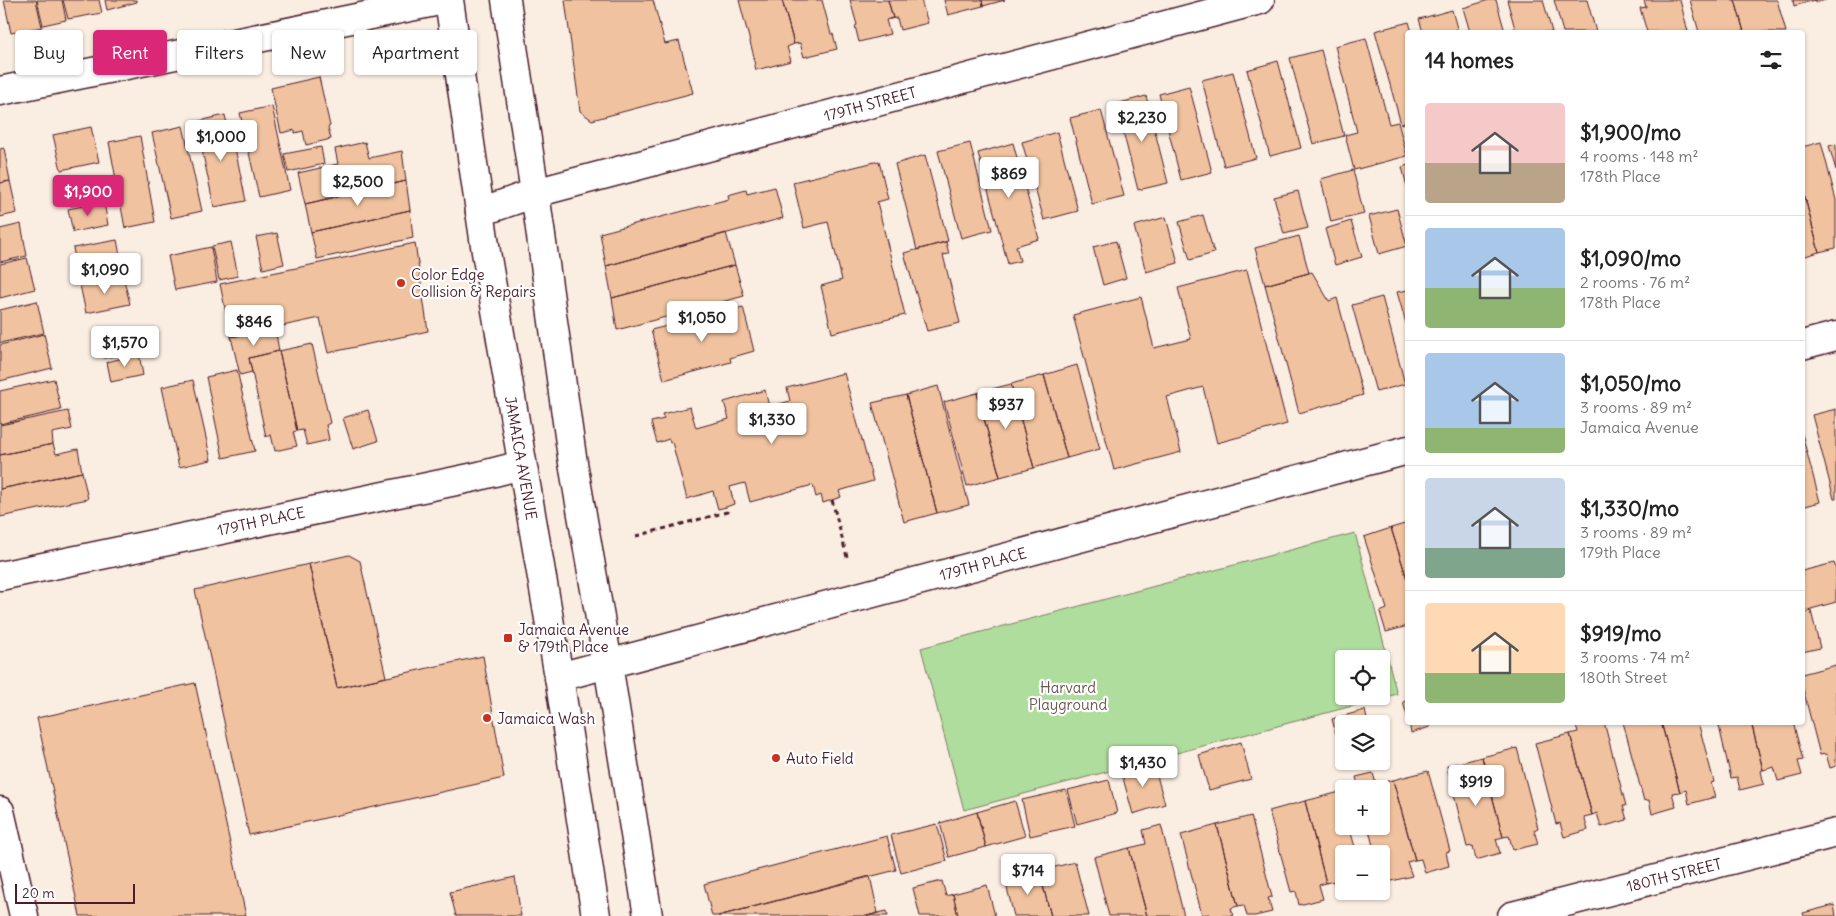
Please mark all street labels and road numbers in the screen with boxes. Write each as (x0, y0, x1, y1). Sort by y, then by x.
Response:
street label: 179TH STREET (822, 82, 918, 125)
street label: JAMAICA AVENUE (501, 395, 541, 522)
street label: 179TH PLACE (215, 502, 307, 540)
street label: 179TH PLACE (937, 543, 1029, 585)
street label: 180TH STREET (1624, 854, 1724, 896)

